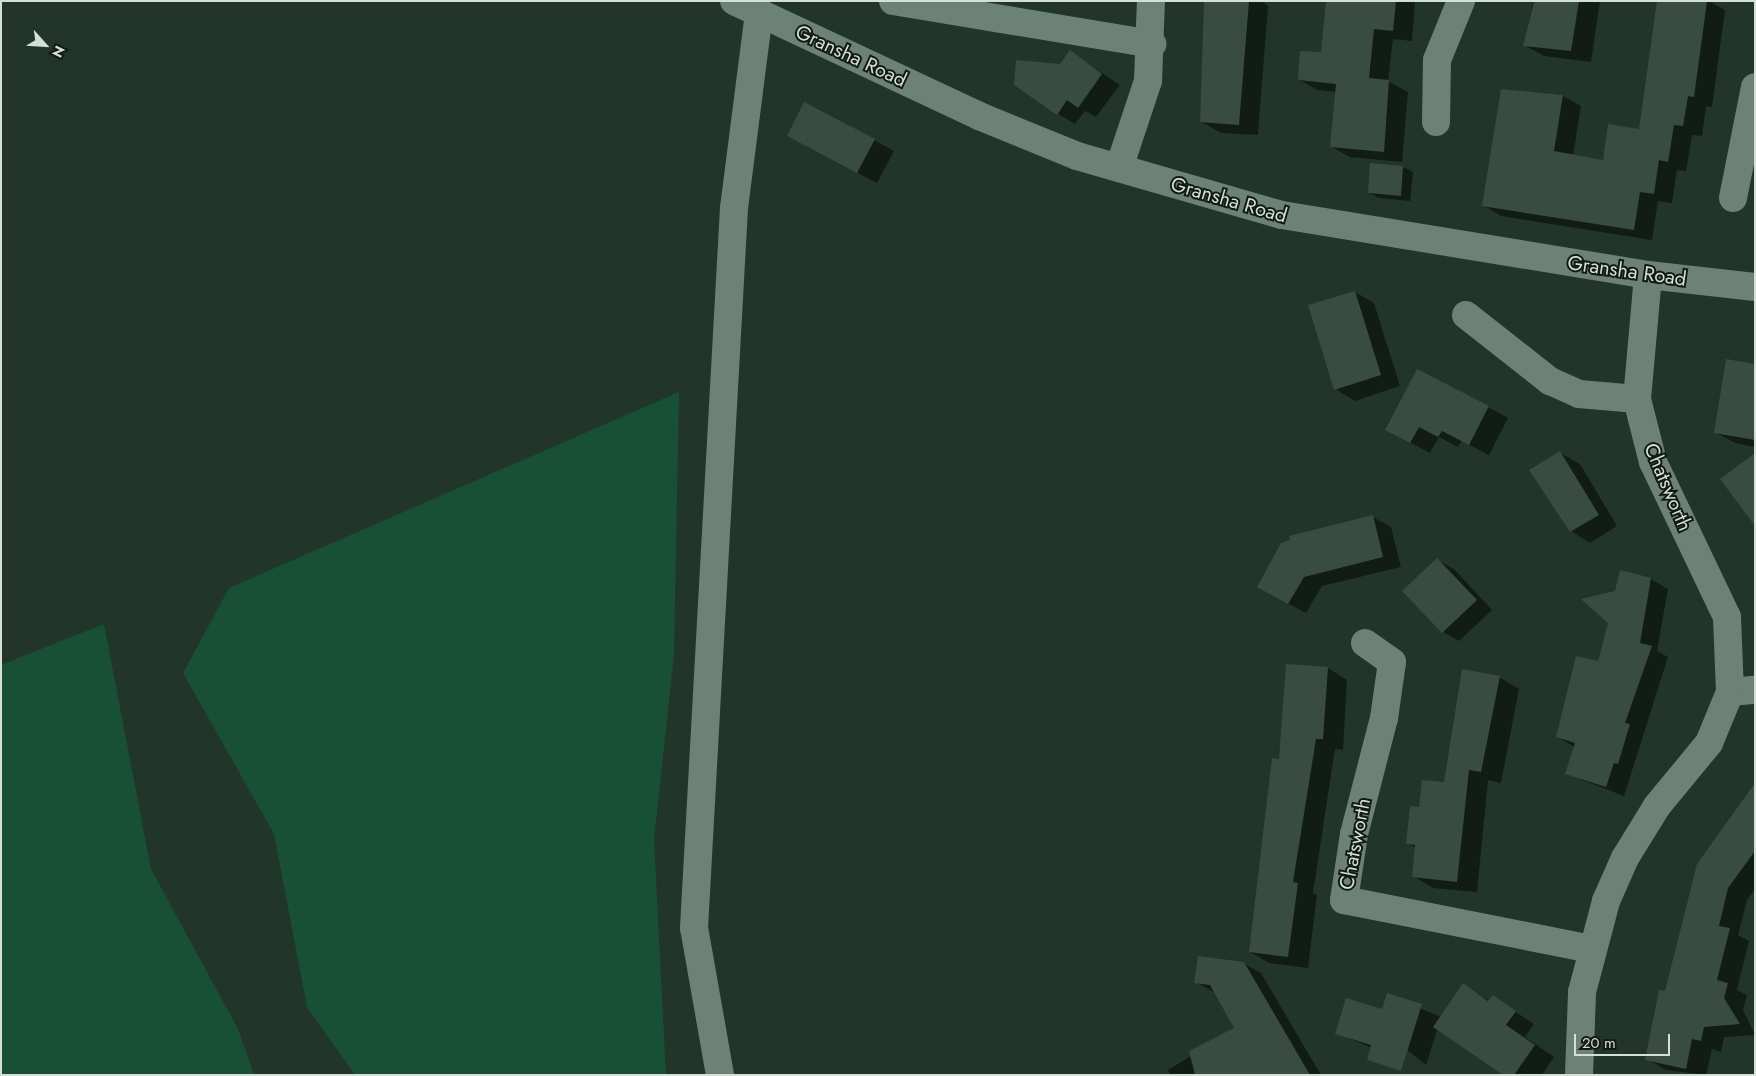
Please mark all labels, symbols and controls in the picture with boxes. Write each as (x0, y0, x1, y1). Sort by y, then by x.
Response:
north arrow (20, 20, 70, 70)
street label: Gransha Road (792, 20, 910, 92)
text: N (47, 42, 70, 61)
street label: Gransha Road (1168, 172, 1290, 228)
street label: Gransha Road (1566, 251, 1688, 291)
street label: Chatsworth (1639, 440, 1697, 534)
street label: Chatsworth (1334, 796, 1376, 892)
scale bar (1576, 1024, 1672, 1056)
text: 20 m (1582, 1032, 1616, 1054)

